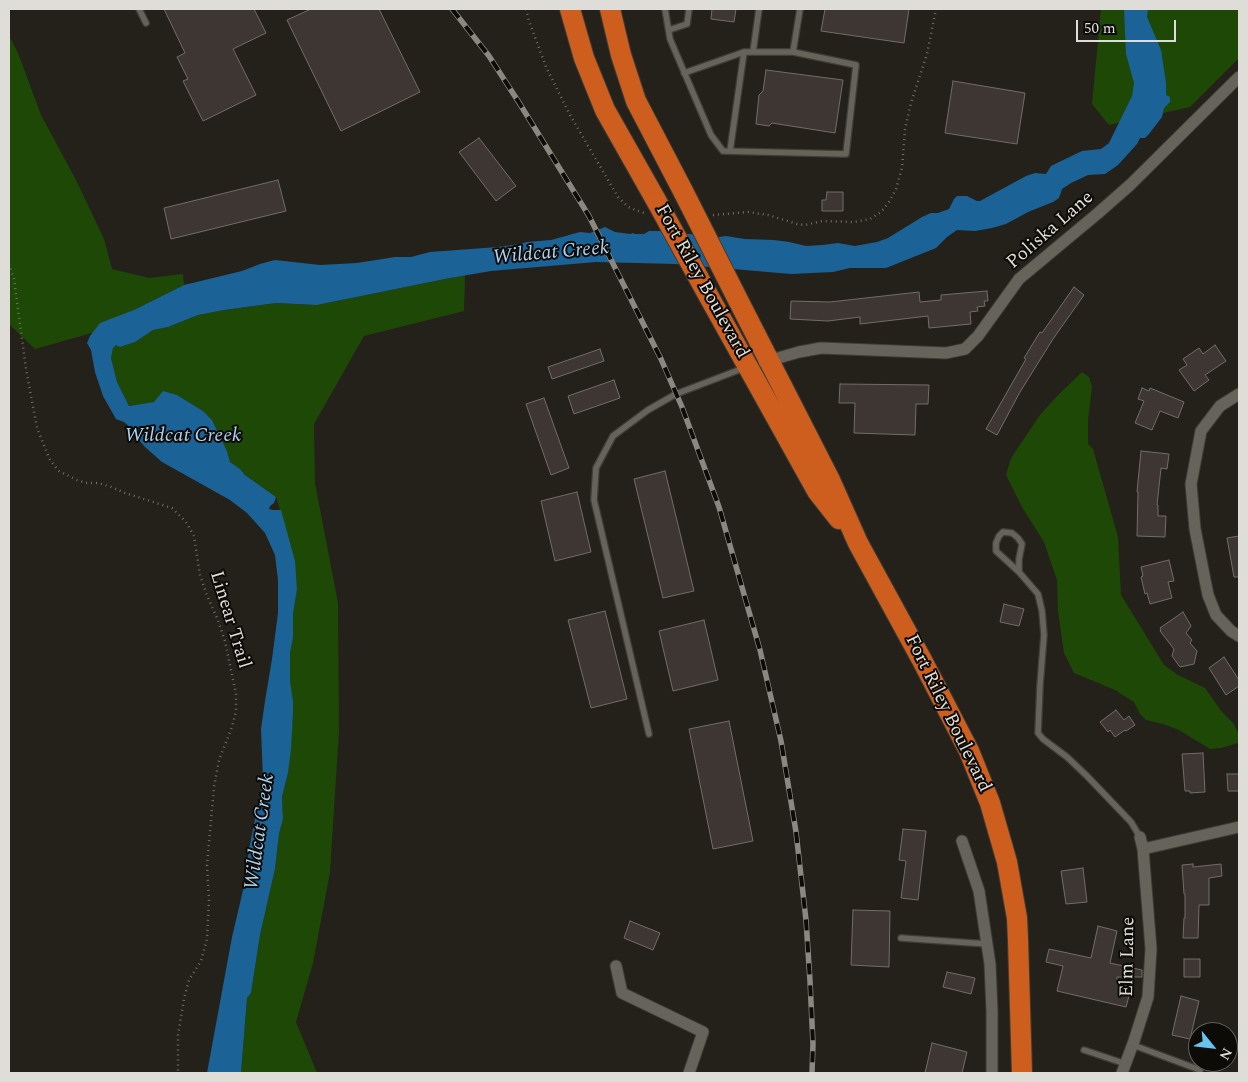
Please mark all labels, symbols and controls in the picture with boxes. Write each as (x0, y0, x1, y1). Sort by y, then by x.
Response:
scale bar (1078, 10, 1178, 42)
text: 50 m (1084, 17, 1116, 40)
street label: Poliska Lane (1003, 187, 1099, 275)
street label: Fort Riley Boulevard (649, 201, 753, 363)
water label: Wildcat Creek (492, 237, 610, 271)
water label: Wildcat Creek (125, 425, 241, 449)
street label: Linear Trail (203, 569, 255, 671)
street label: Fort Riley Boulevard (899, 631, 995, 797)
water label: Wildcat Creek (241, 772, 281, 892)
street label: Elm Lane (1117, 916, 1141, 998)
north arrow (1188, 1022, 1238, 1072)
text: N (1214, 1044, 1238, 1064)

